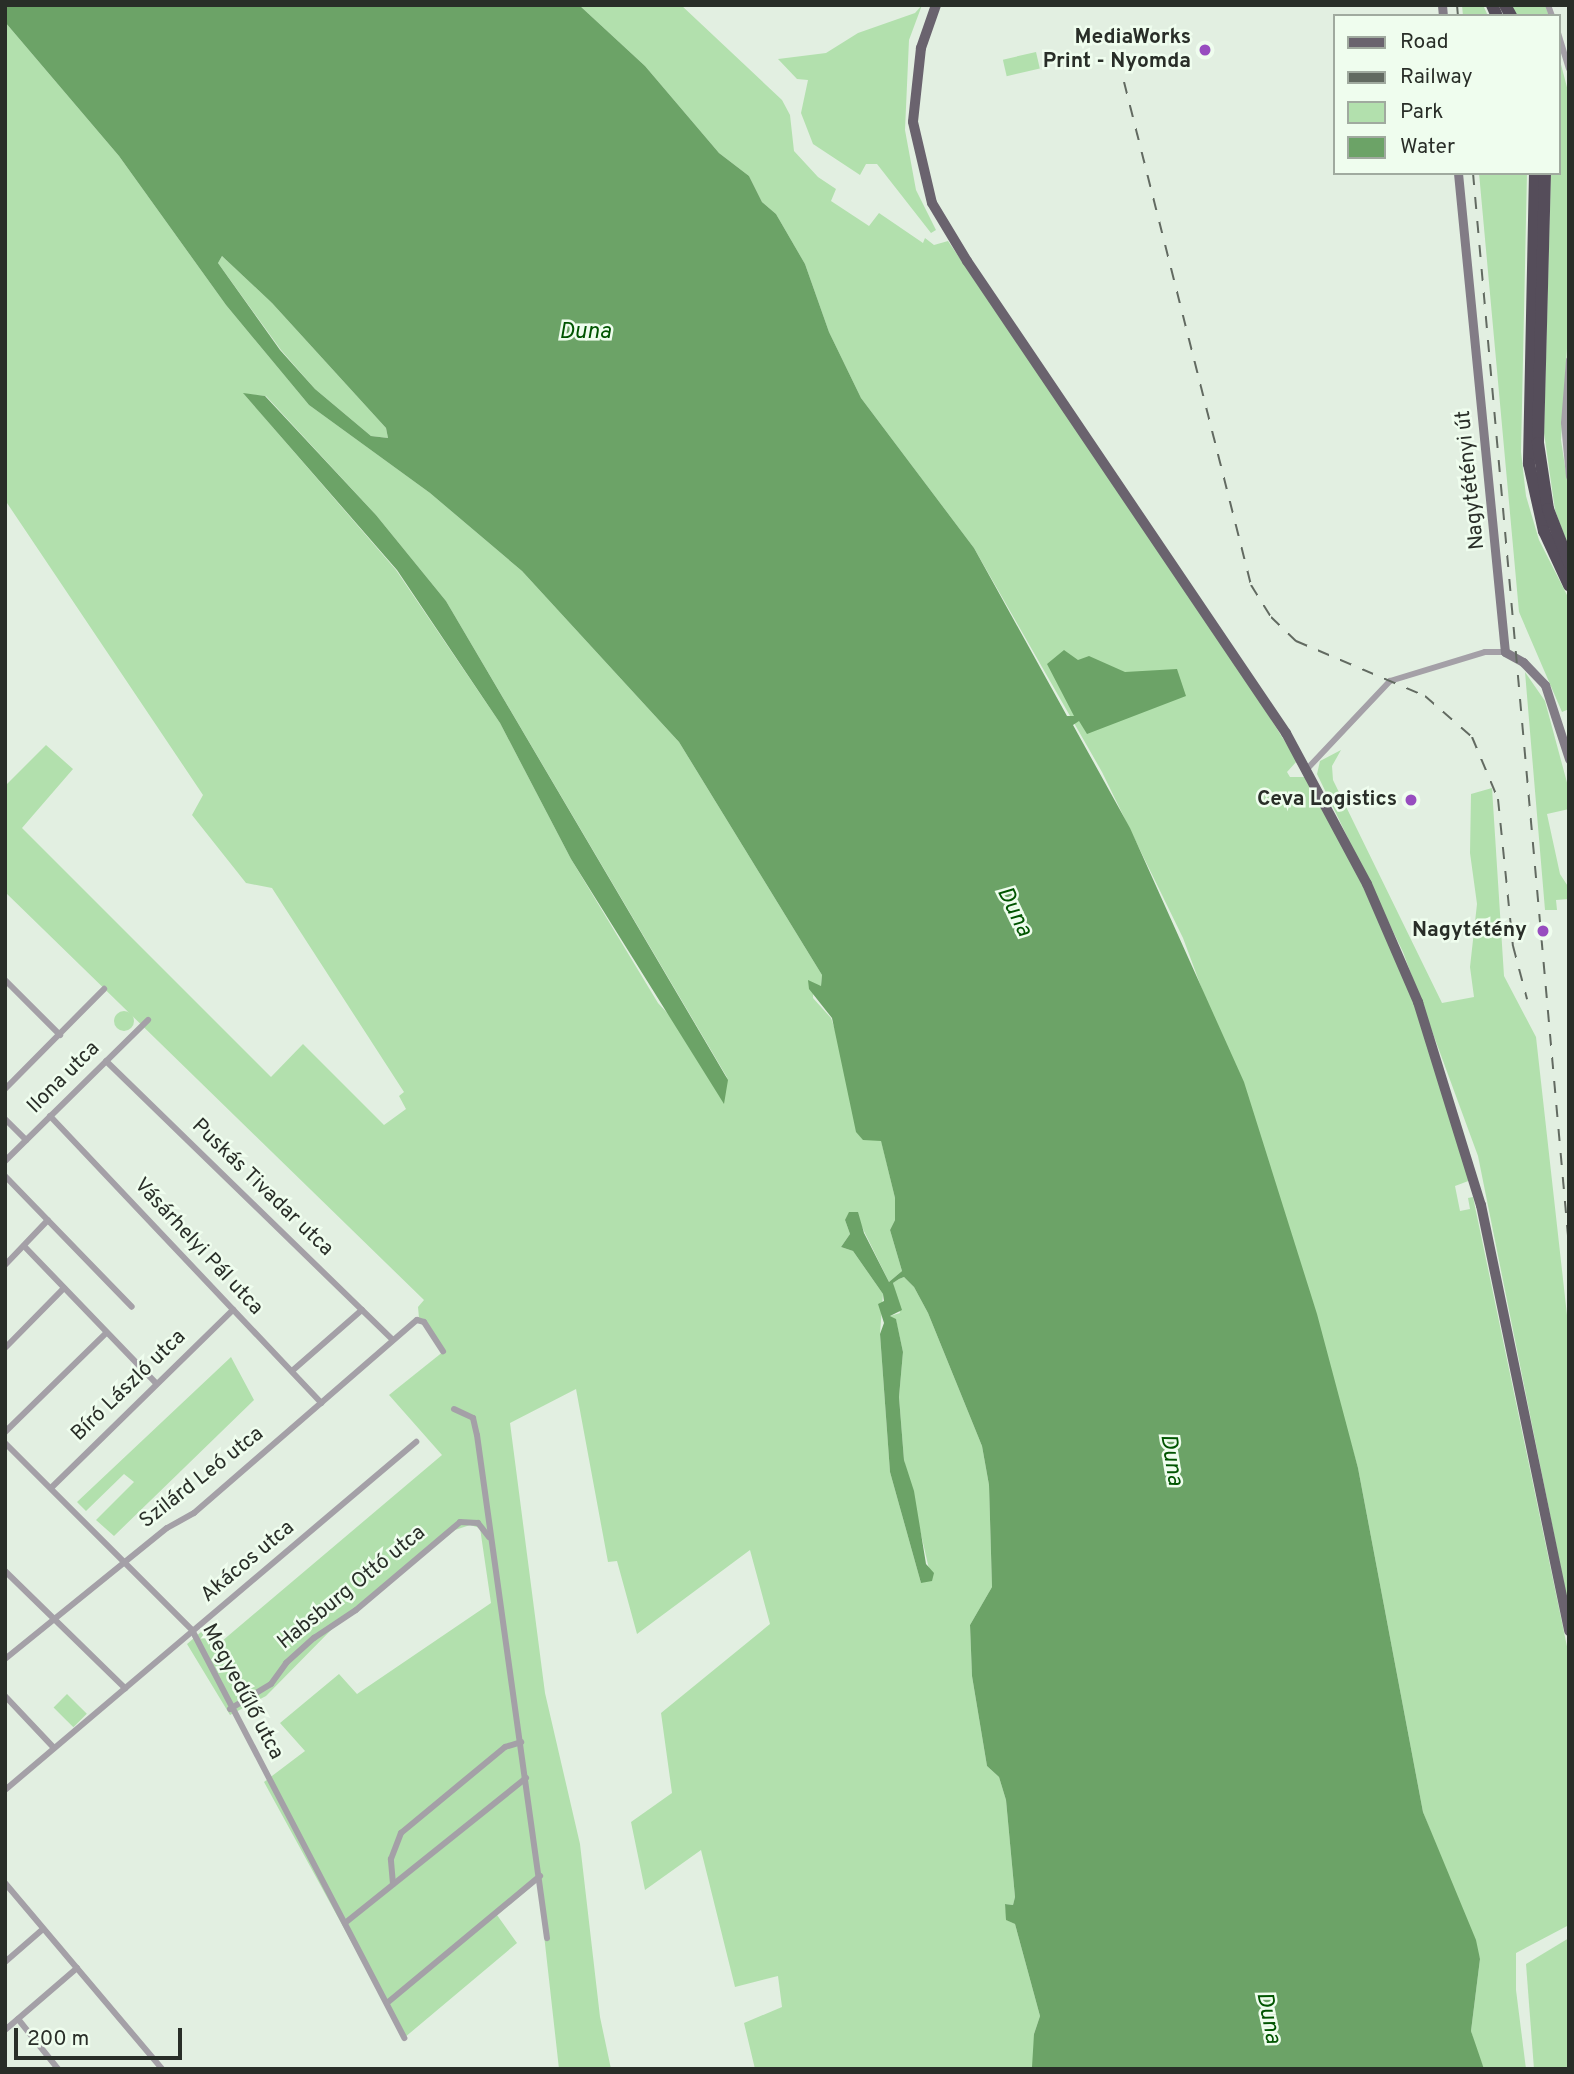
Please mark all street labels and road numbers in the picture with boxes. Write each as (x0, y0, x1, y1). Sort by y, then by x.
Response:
street label: Nagytétényi út (1451, 409, 1491, 551)
street label: Ilona utca (23, 1037, 105, 1119)
street label: Puskás Tivadar utca (186, 1114, 338, 1262)
street label: Vásárhelyi Pál utca (128, 1173, 268, 1321)
street label: Bíró László utca (66, 1325, 192, 1447)
street label: Szilárd Leó utca (135, 1422, 269, 1534)
street label: Akácos utca (196, 1516, 300, 1608)
street label: Habsburg Ottó utca (273, 1521, 431, 1655)
street label: Megyedűlő utca (196, 1620, 288, 1764)

